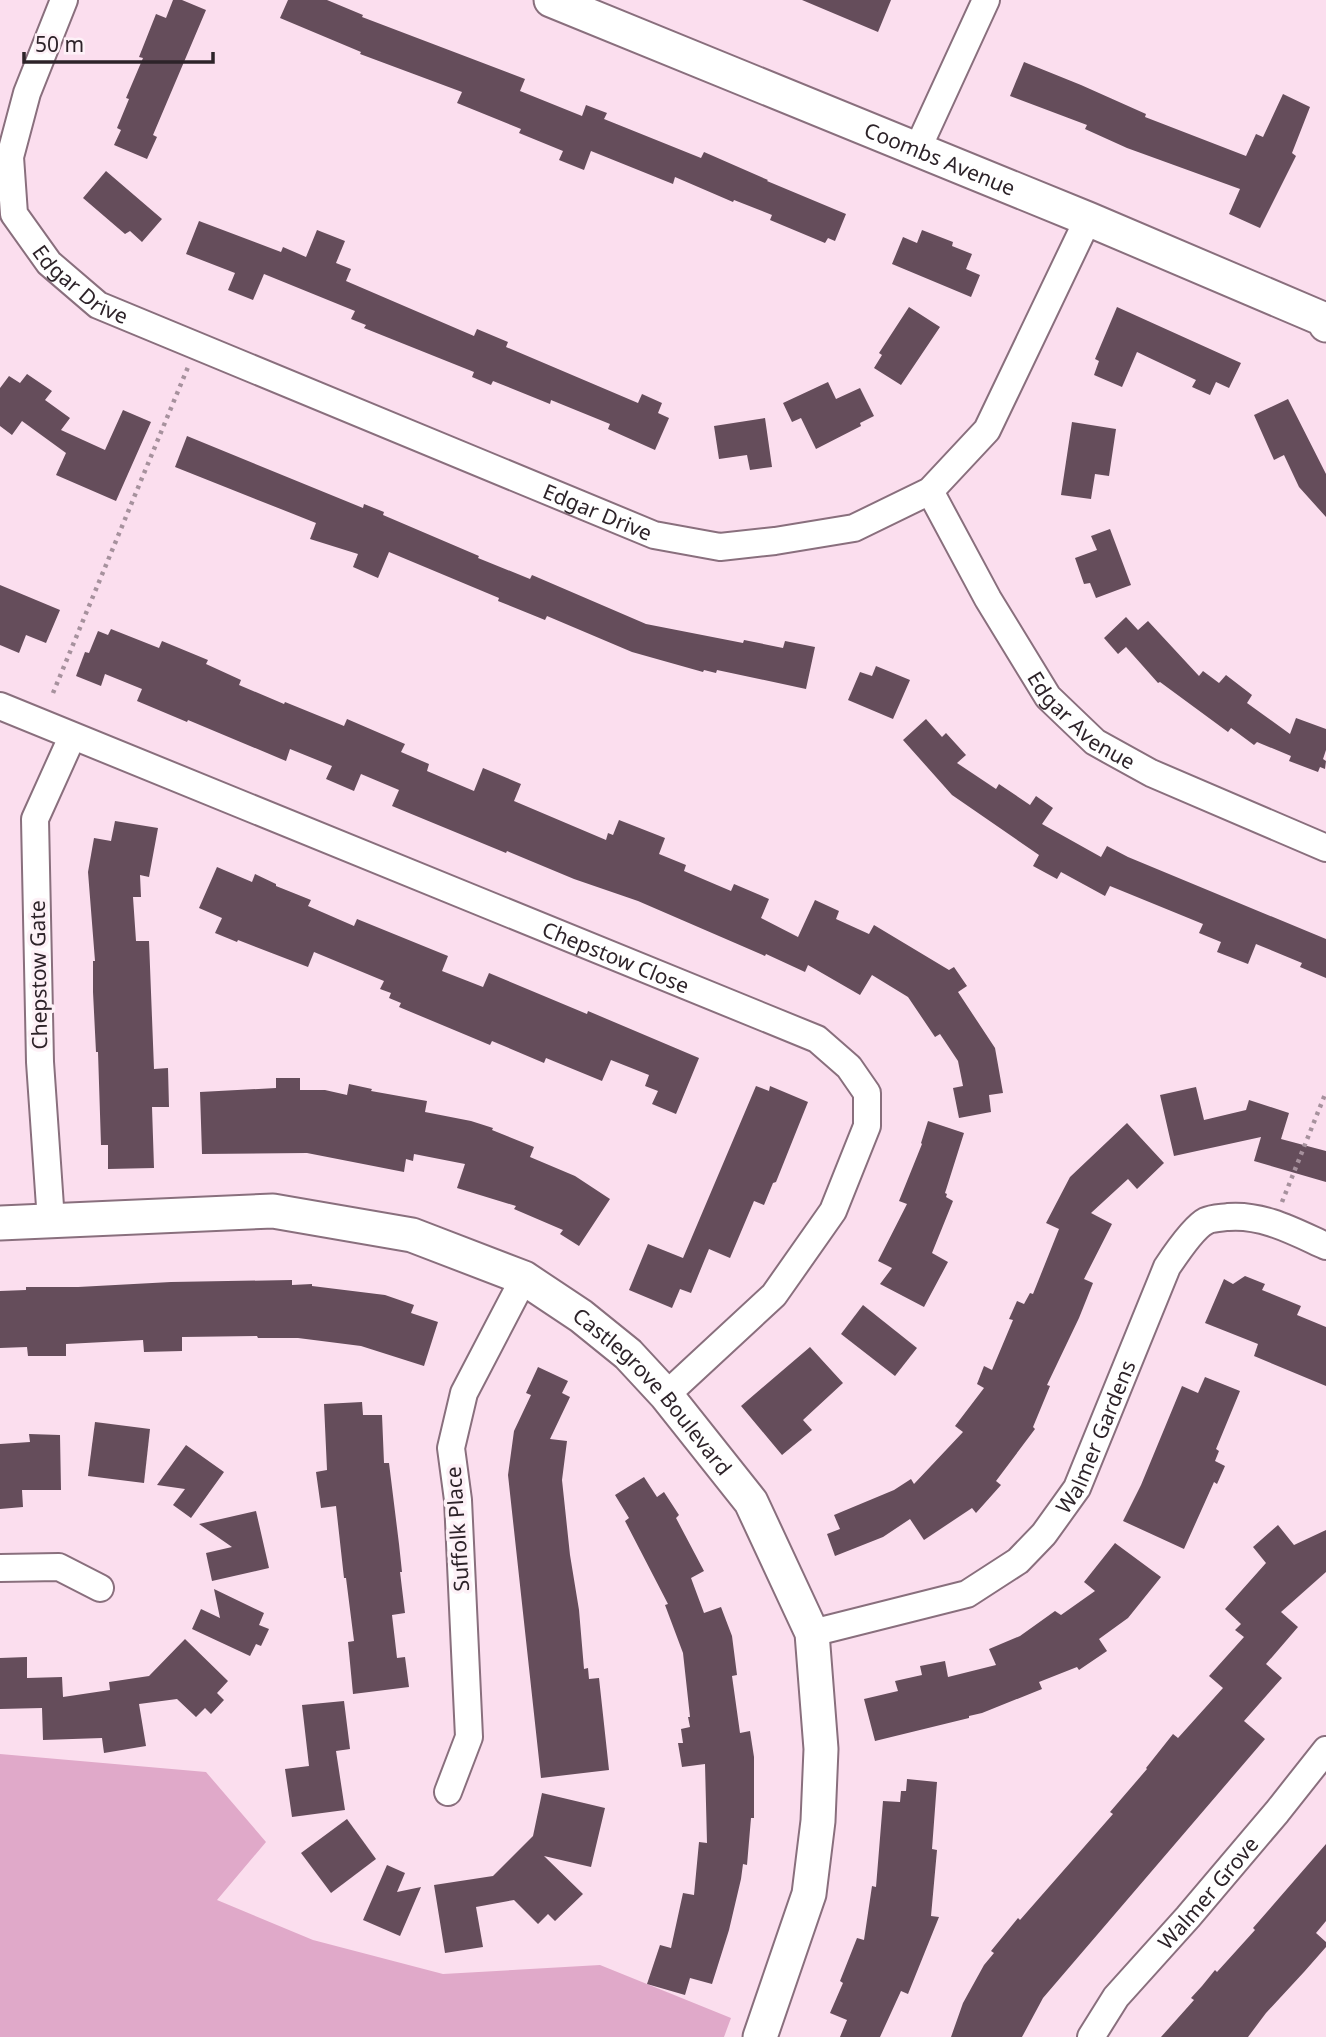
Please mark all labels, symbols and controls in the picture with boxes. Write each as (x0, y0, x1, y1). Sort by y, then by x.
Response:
scale bar (24, 21, 214, 65)
text: 50 m (35, 30, 84, 58)
street label: Coombs Avenue (860, 115, 1020, 202)
street label: Edgar Drive (26, 239, 132, 330)
street label: Edgar Drive (539, 477, 656, 547)
street label: Edgar Avenue (1021, 666, 1140, 776)
street label: Chepstow Gate (23, 900, 53, 1050)
street label: Chepstow Close (538, 915, 693, 999)
street label: Castlegrove Boulevard (567, 1301, 738, 1481)
street label: Walmer Gardens (1049, 1356, 1142, 1519)
street label: Suffolk Place (439, 1465, 475, 1593)
street label: Walmer Grove (1152, 1831, 1264, 1955)

